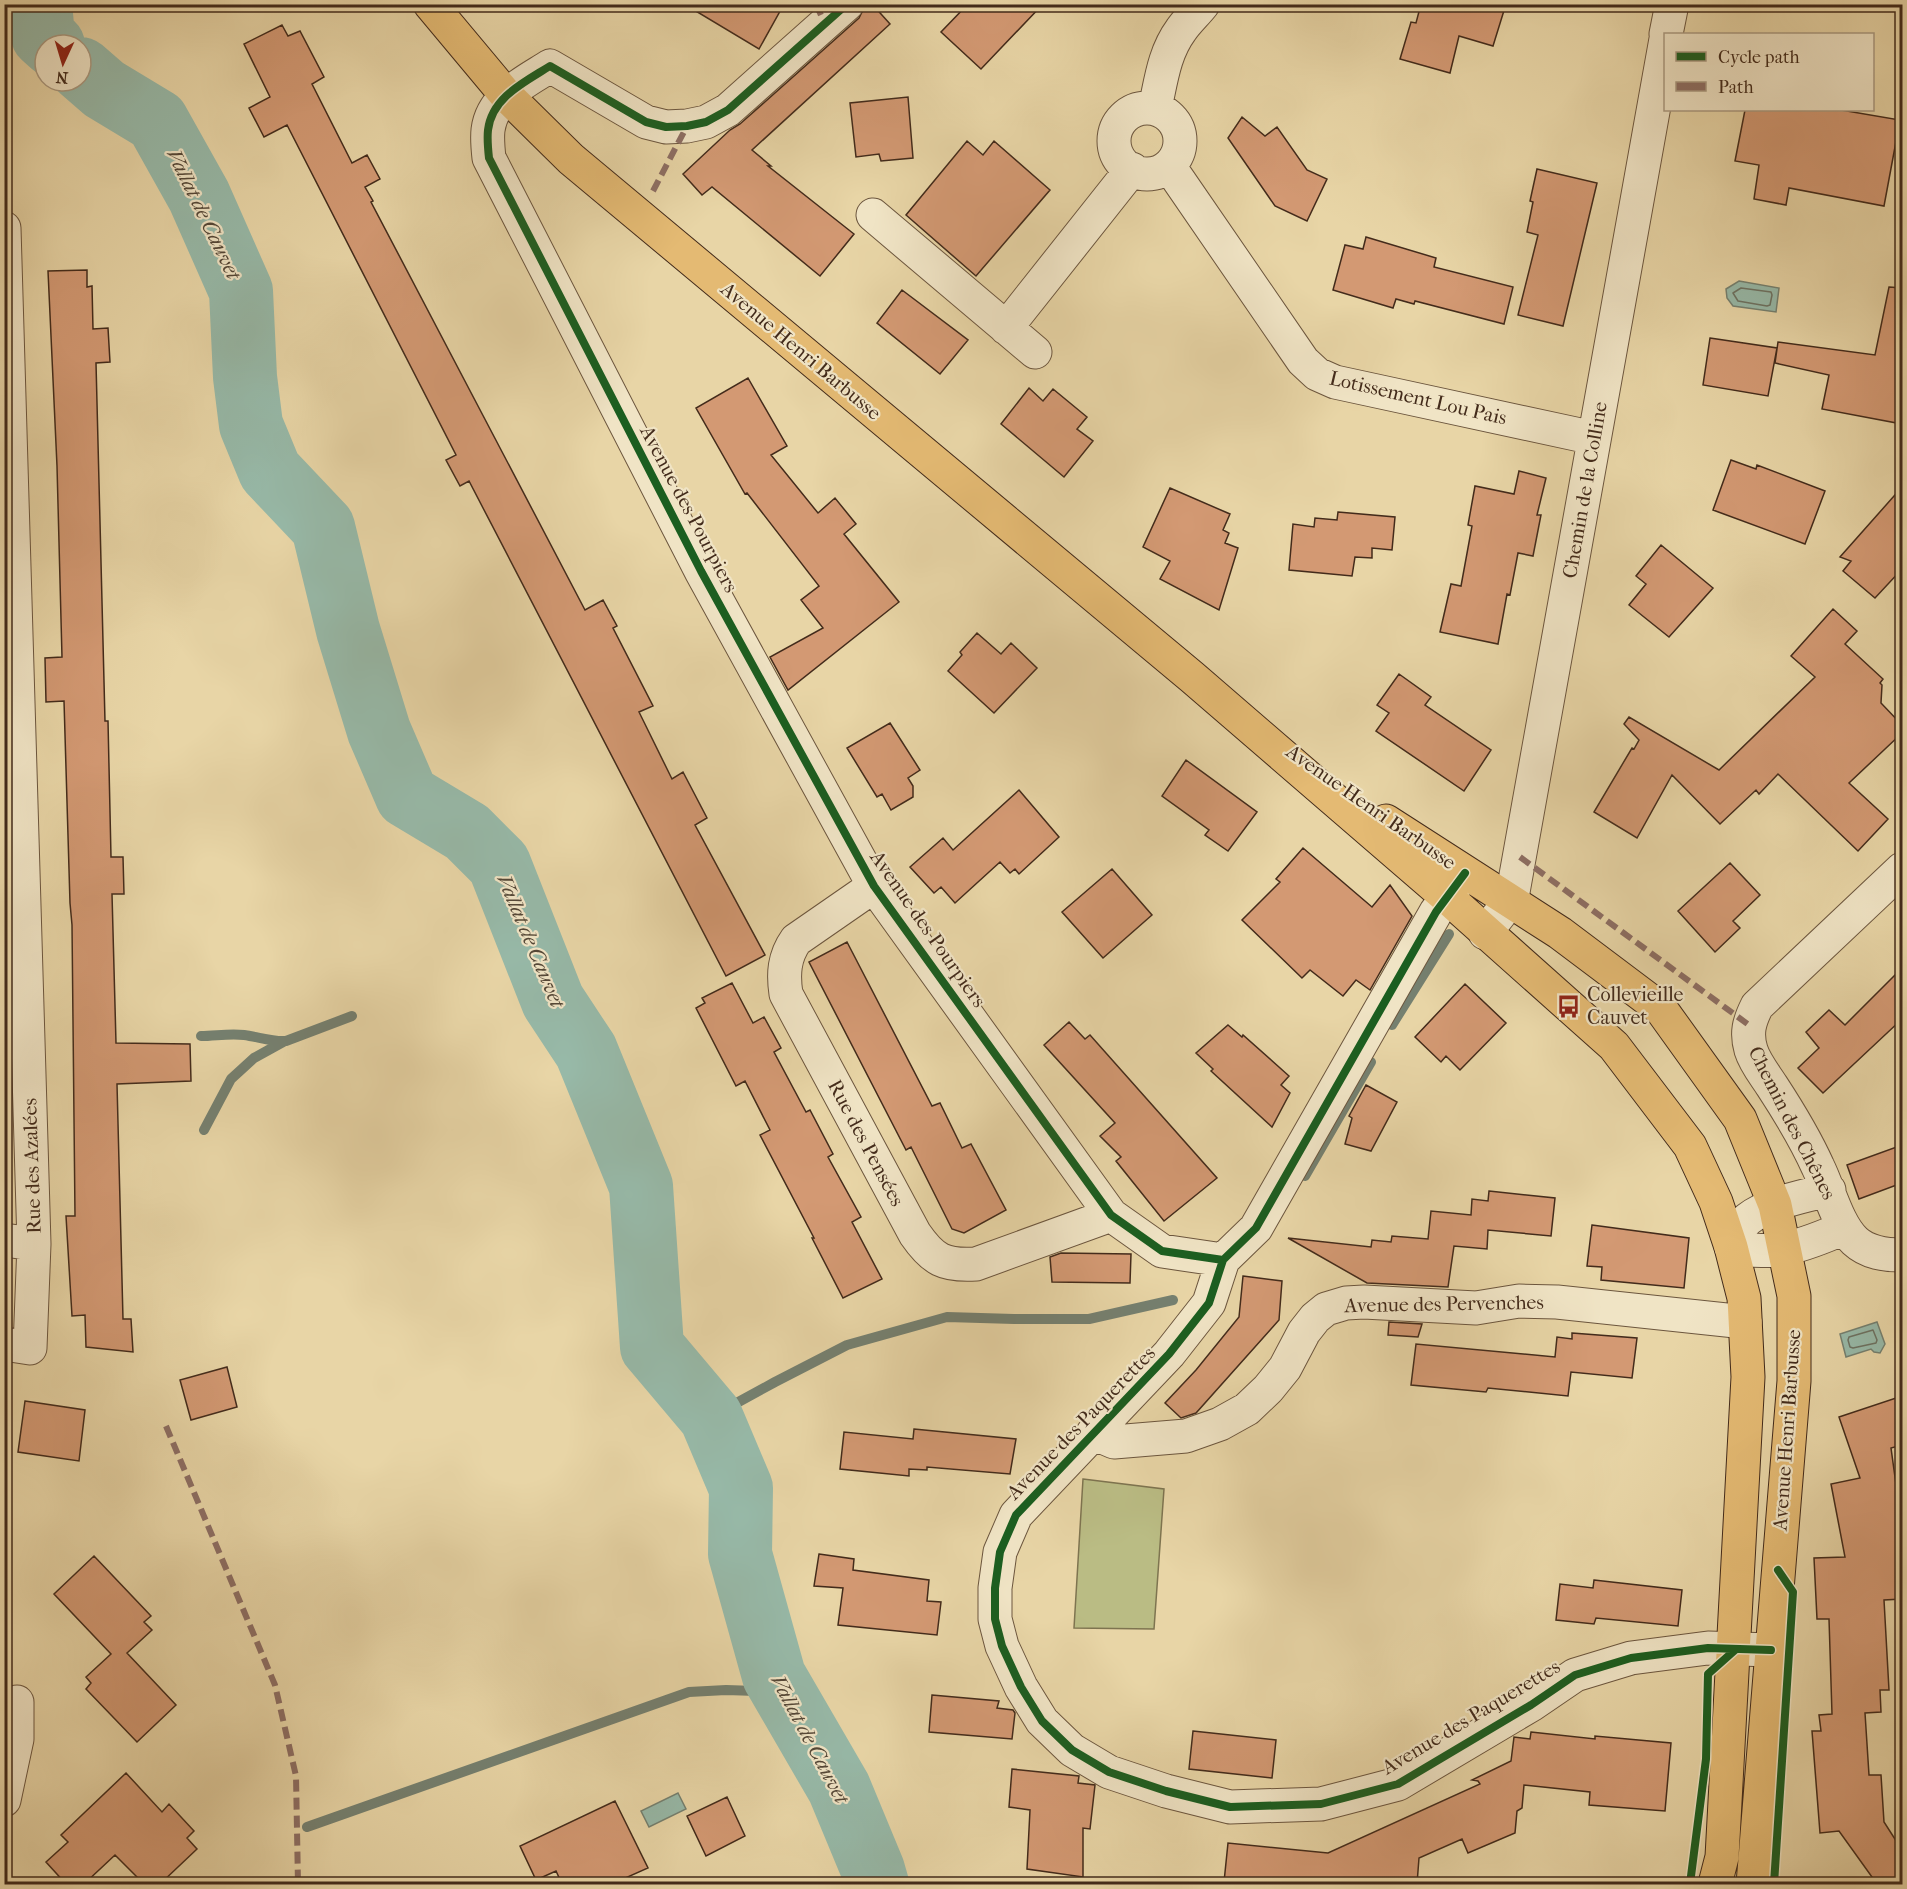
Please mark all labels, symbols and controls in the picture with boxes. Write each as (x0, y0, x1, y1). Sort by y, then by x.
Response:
north arrow (33, 33, 93, 93)
legend (1664, 33, 1874, 111)
text: Cycle path (1718, 47, 1799, 68)
text: N (54, 68, 69, 87)
text: Path (1718, 77, 1754, 98)
water label: Vallat de Cauvet (162, 145, 247, 285)
street label: Avenue Henri Barbusse (716, 277, 886, 425)
street label: Lotissement Lou Pais (1327, 366, 1509, 430)
street label: Chemin de la Colline (1558, 400, 1612, 580)
street label: Avenue des Pourpiers (635, 421, 743, 596)
street label: Avenue Henri Barbusse (1281, 739, 1460, 874)
street label: Avenue des Pourpiers (865, 846, 991, 1012)
water label: Vallat de Cauvet (492, 871, 570, 1013)
place label: Collevieille Cauvet (1587, 983, 1684, 1029)
bus stop icon: Collevieille Cauvet (1556, 993, 1582, 1019)
street label: Chemin des Chênes (1743, 1043, 1841, 1203)
street label: Rue des Pensées (823, 1076, 909, 1210)
street label: Rue des Azalées (18, 1098, 46, 1234)
street label: Avenue des Pervenches (1343, 1291, 1544, 1317)
street label: Avenue Henri Barbusse (1768, 1328, 1806, 1532)
street label: Avenue des Paquerettes (1001, 1342, 1160, 1505)
street label: Avenue des Paquerettes (1377, 1655, 1564, 1780)
water label: Vallat de Cauvet (766, 1671, 855, 1809)

